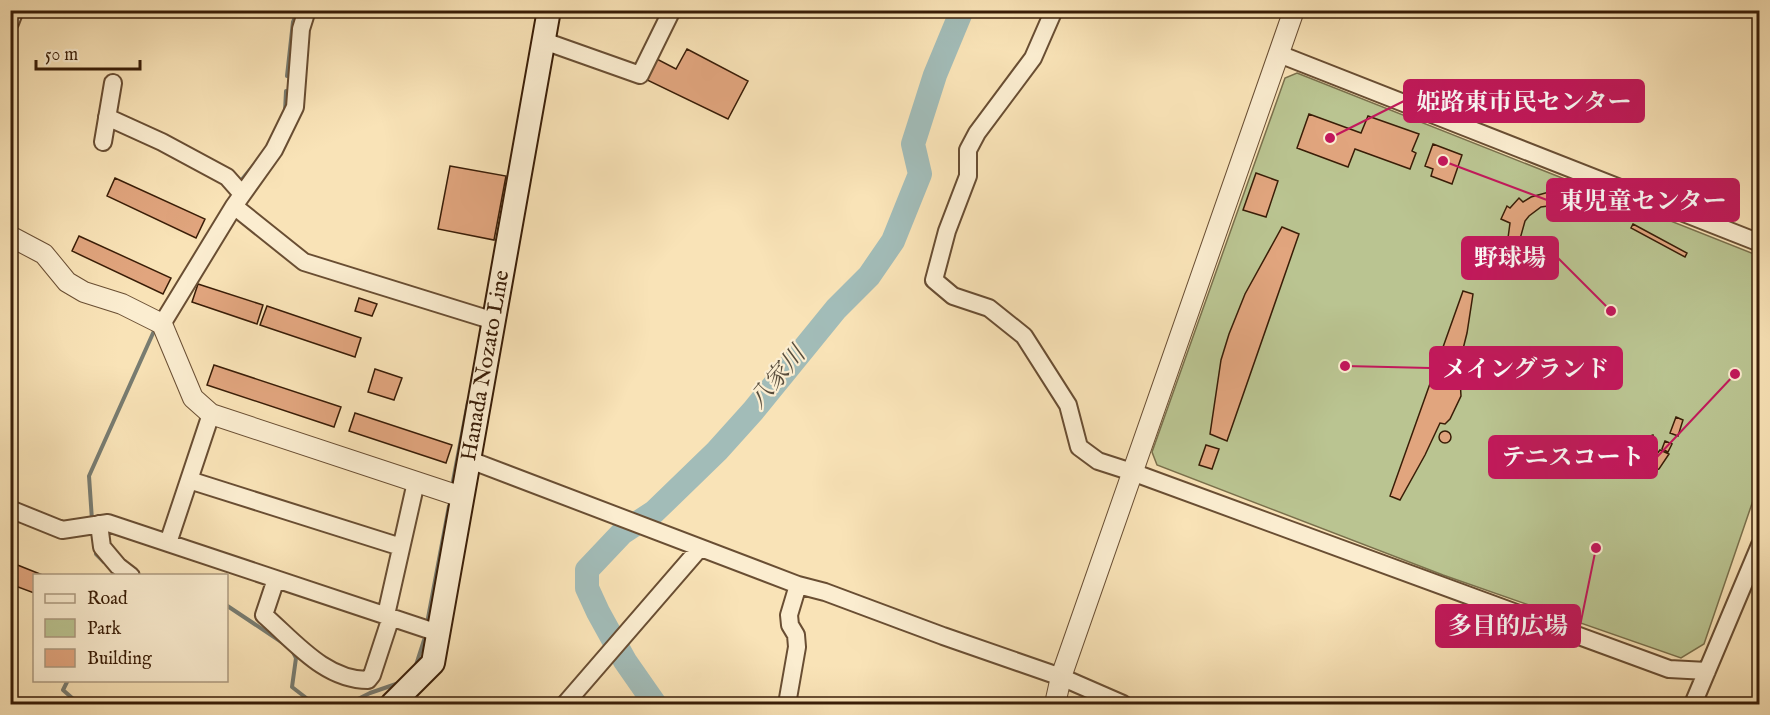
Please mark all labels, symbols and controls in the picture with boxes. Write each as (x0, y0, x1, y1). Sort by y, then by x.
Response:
scale bar (36, 33, 140, 71)
text: 50 m (45, 44, 78, 67)
callout: 姫路東市民センター (1404, 80, 1644, 122)
text: 姫路東市民センター (1416, 88, 1632, 119)
callout: 東児童センター (1547, 179, 1739, 221)
text: 東児童センター (1559, 187, 1727, 218)
callout: 野球場 (1462, 237, 1558, 279)
text: 野球場 (1474, 244, 1546, 275)
street label: Hanada Nozato Line (455, 268, 517, 463)
water label: 八家川 (743, 338, 815, 416)
callout: メイングランド (1430, 347, 1622, 389)
text: メイングランド (1442, 355, 1610, 386)
callout: テニスコート (1489, 436, 1657, 478)
text: テニスコート (1501, 443, 1645, 474)
legend (33, 574, 228, 682)
text: Road (87, 588, 128, 611)
callout: 多目的広場 (1436, 605, 1580, 647)
text: 多目的広場 (1448, 612, 1568, 643)
text: Park (87, 618, 122, 641)
text: Building (87, 648, 152, 671)

